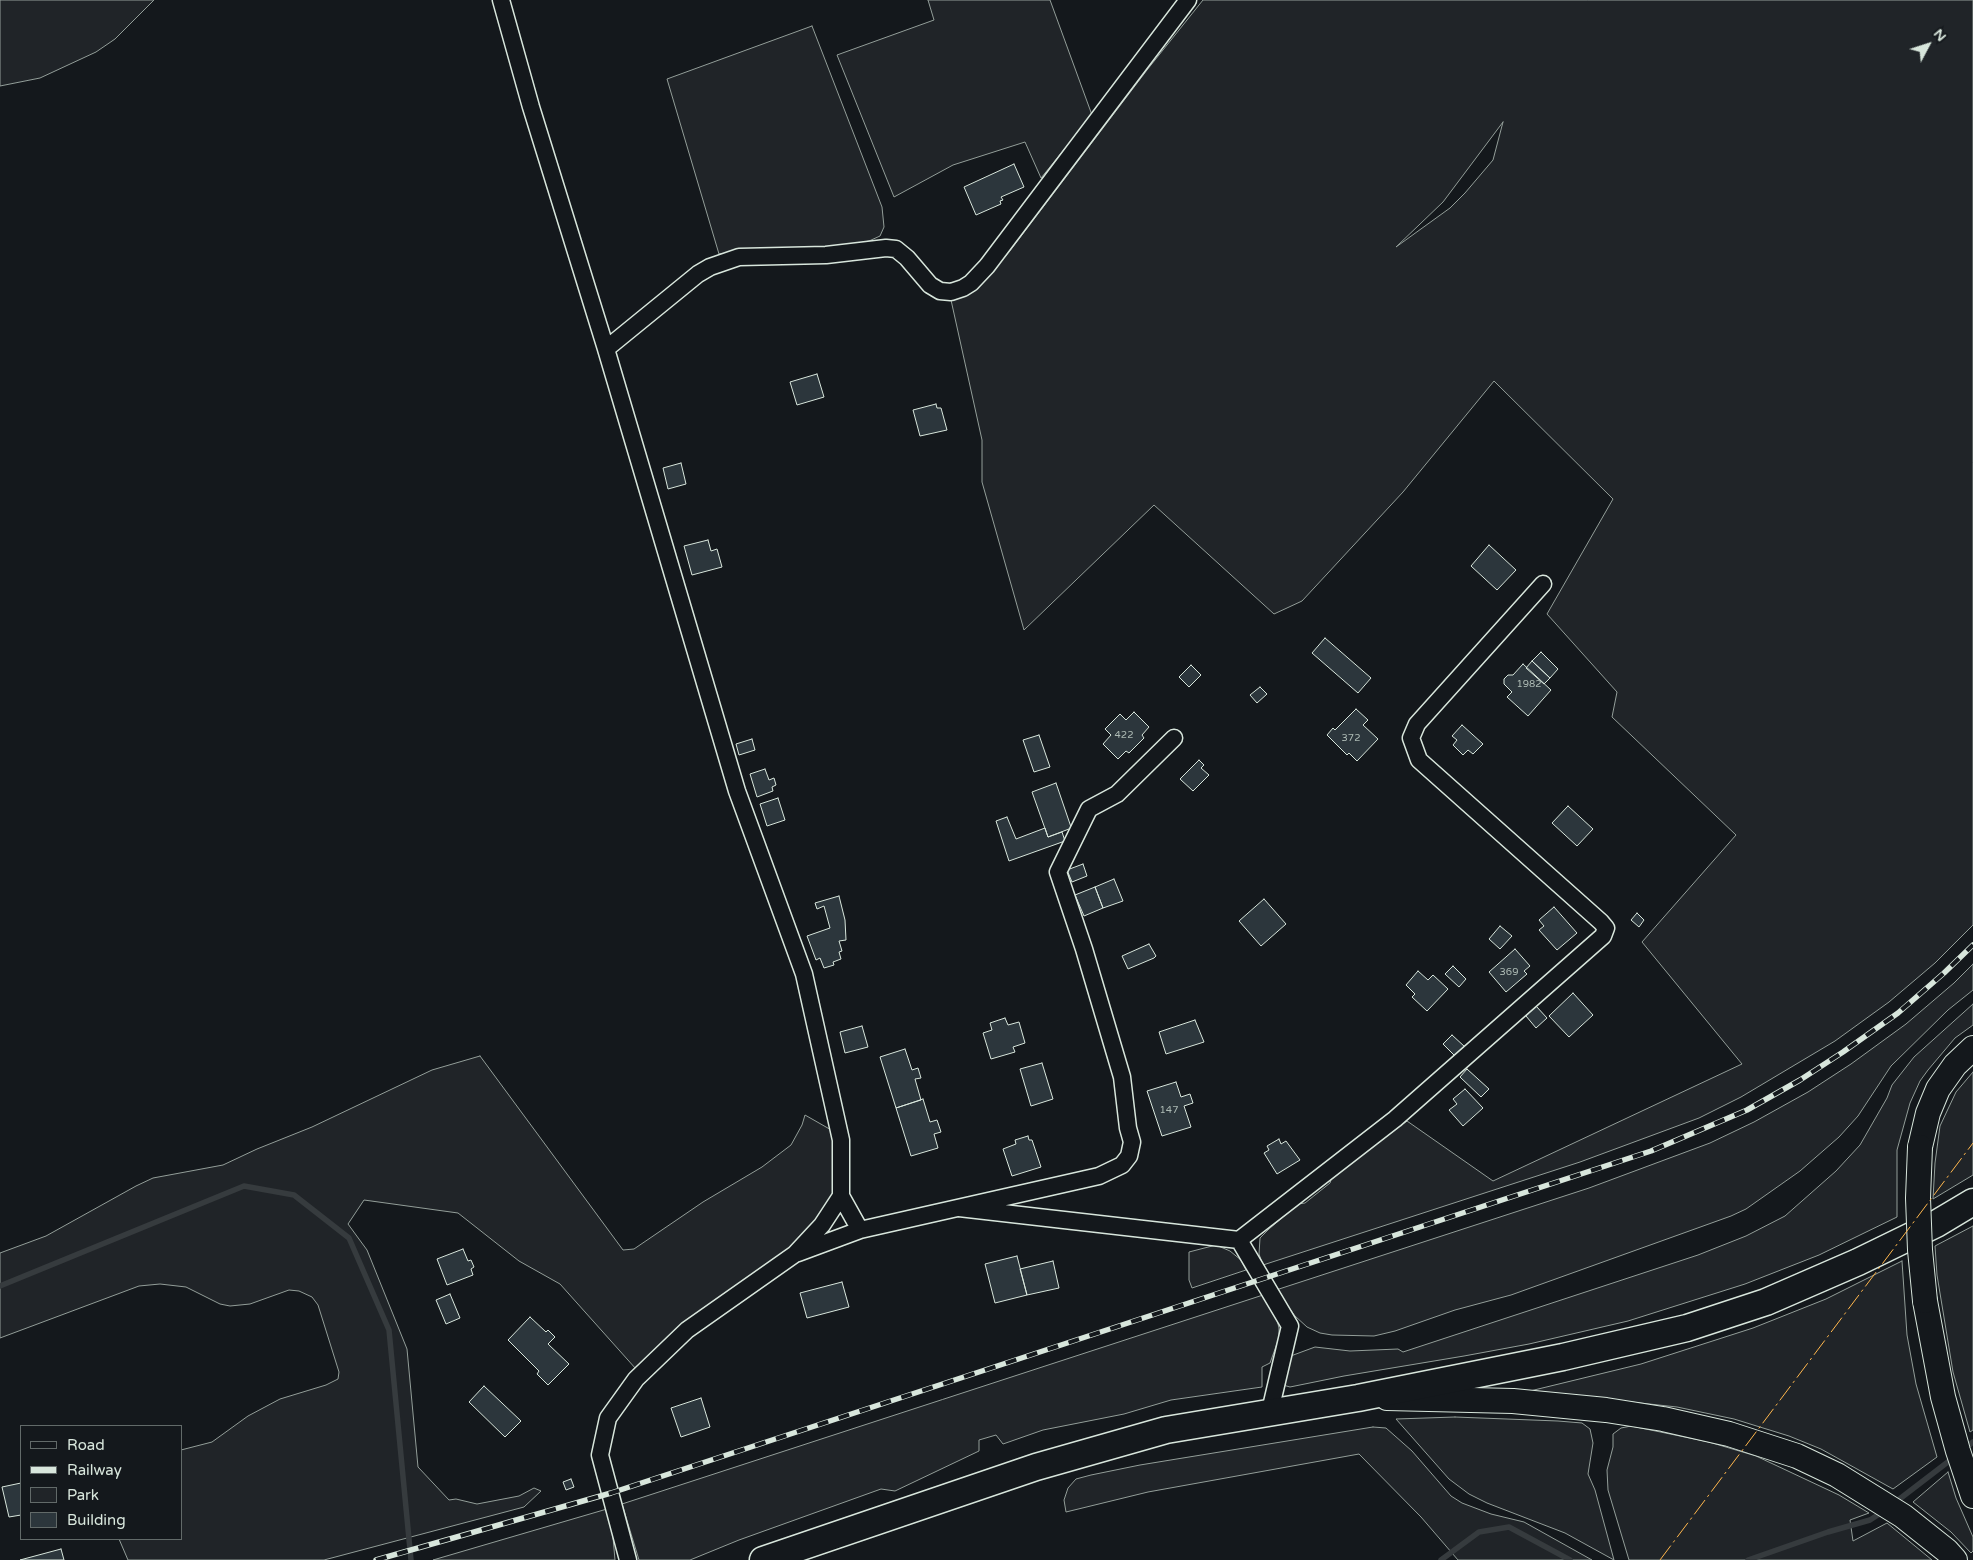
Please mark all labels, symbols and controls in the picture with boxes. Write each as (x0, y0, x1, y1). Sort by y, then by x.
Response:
north arrow (1903, 20, 1953, 70)
text: N (1930, 25, 1950, 45)
house number: 1982 (1516, 678, 1542, 690)
house number: 422 (1115, 729, 1133, 741)
house number: 372 (1342, 732, 1360, 744)
house number: 369 (1500, 966, 1518, 978)
house number: 147 (1160, 1104, 1178, 1116)
legend (20, 1425, 182, 1540)
text: Road (67, 1436, 105, 1454)
text: Railway (67, 1461, 122, 1479)
text: Park (67, 1486, 99, 1504)
text: Building (67, 1511, 126, 1529)

